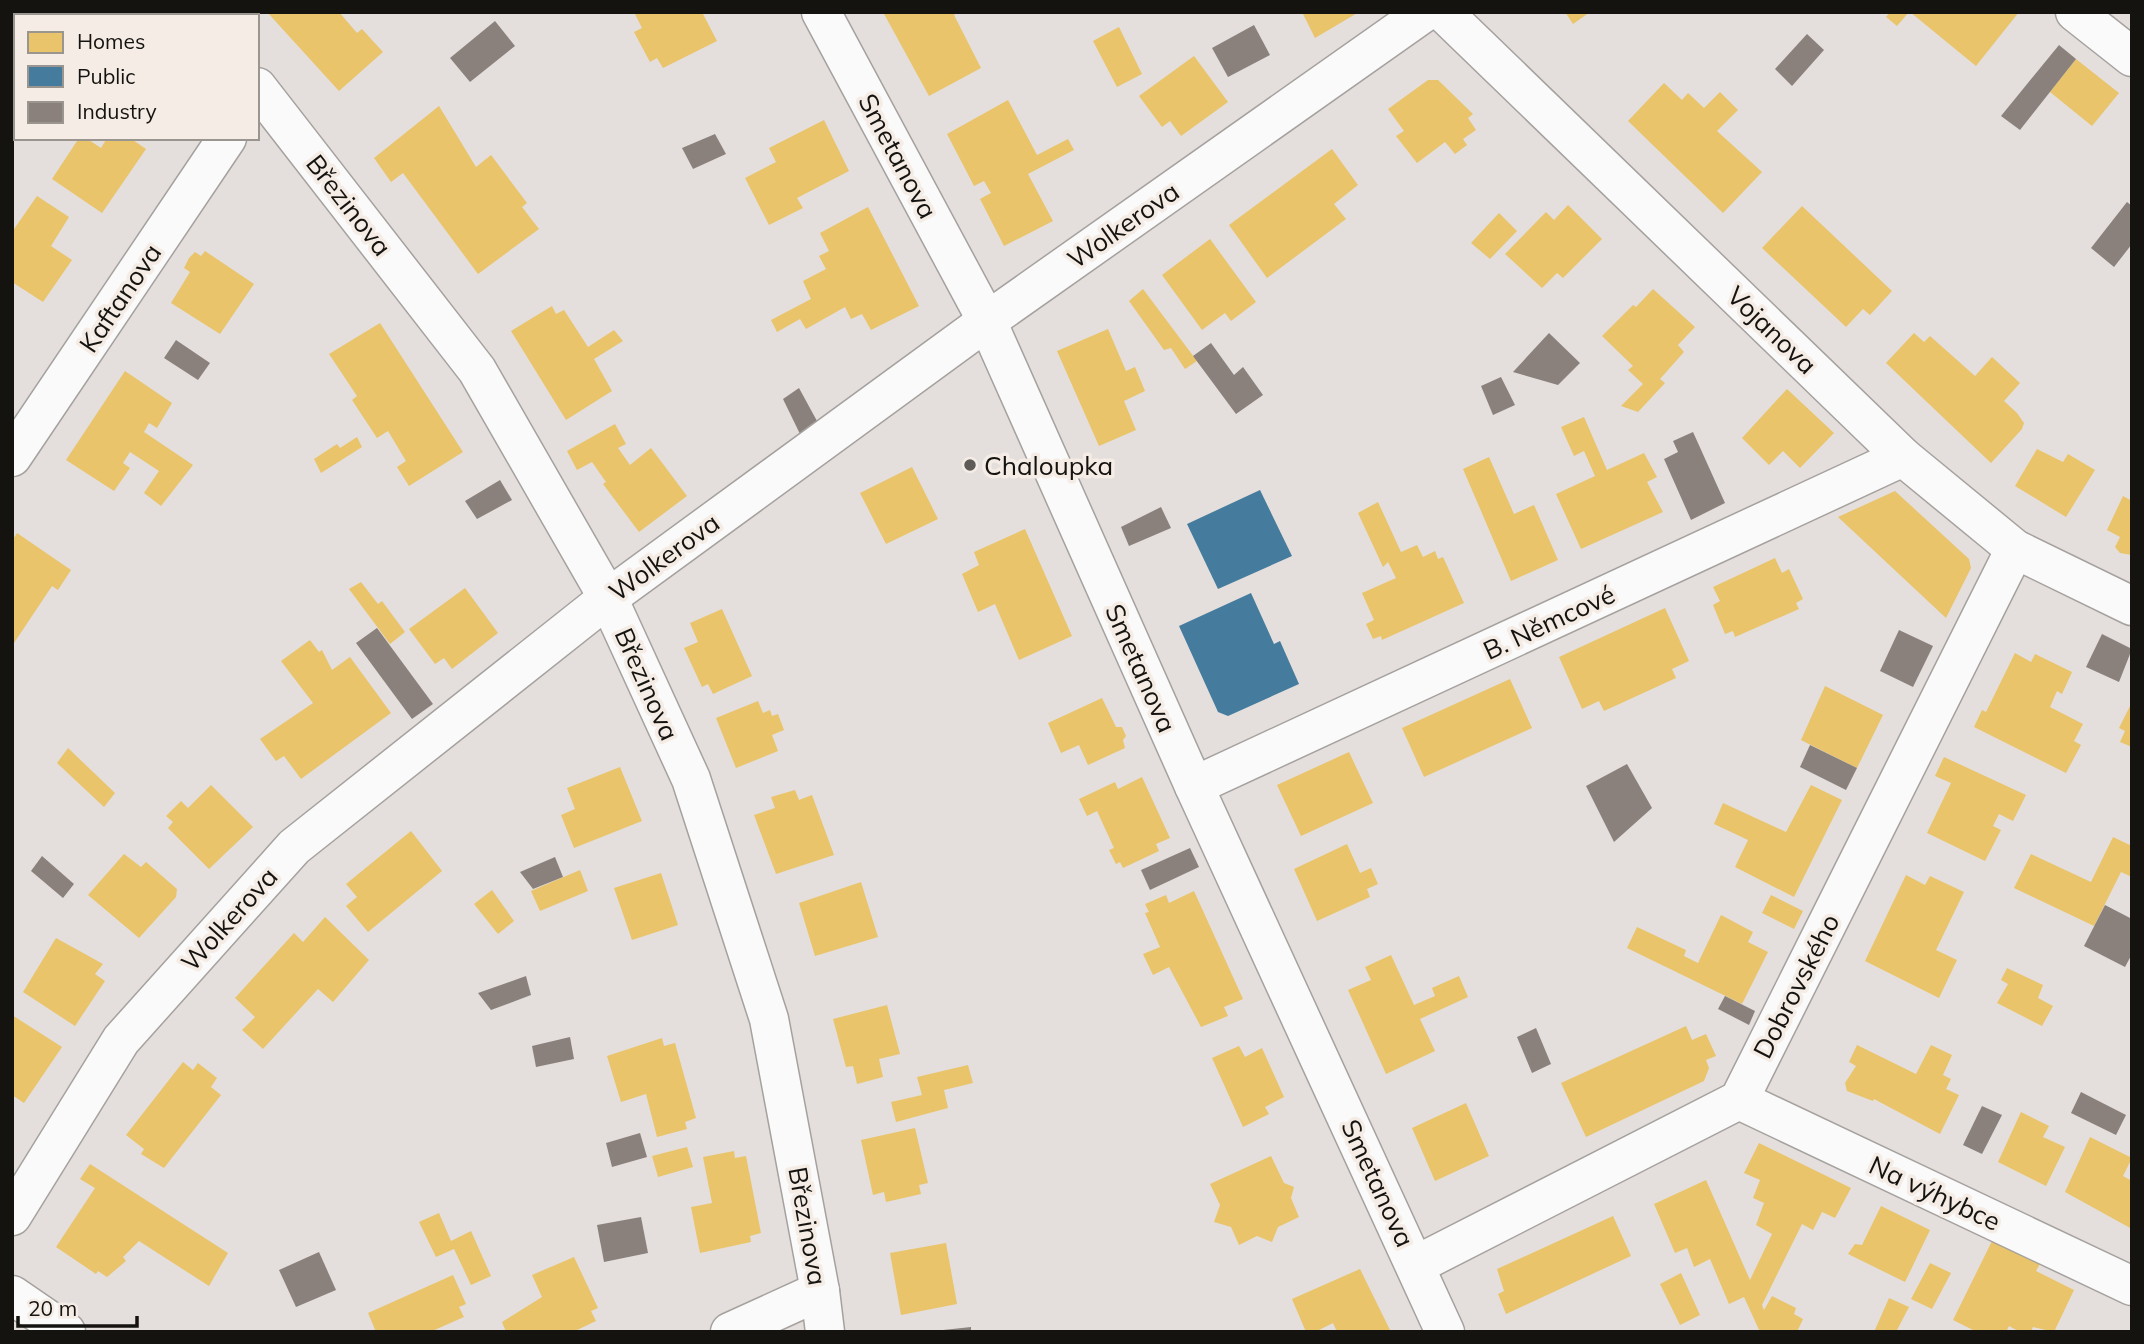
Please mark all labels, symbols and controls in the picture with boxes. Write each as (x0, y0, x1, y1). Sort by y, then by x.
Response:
legend (14, 14, 259, 140)
text: Homes (77, 28, 145, 54)
text: Public (77, 63, 136, 89)
street label: Smetanova (851, 88, 945, 224)
text: Industry (77, 98, 157, 124)
street label: Březinova (299, 148, 399, 262)
street label: Wolkerova (1061, 175, 1185, 275)
street label: Kaftanova (72, 237, 168, 359)
street label: Vojanova (1720, 279, 1824, 381)
place label: Chaloupka (984, 449, 1113, 482)
marker: Chaloupka (962, 457, 978, 473)
street label: Wolkerova (602, 506, 726, 608)
street label: B. Němcové (1478, 577, 1620, 667)
street label: Smetanova (1098, 599, 1184, 737)
street label: Březinova (608, 623, 686, 745)
street label: Wolkerova (174, 860, 284, 978)
street label: Dobrovského (1746, 908, 1846, 1064)
street label: Smetanova (1334, 1114, 1422, 1252)
street label: Na výhybce (1864, 1148, 2006, 1238)
street label: Březinova (781, 1164, 835, 1288)
scale bar (18, 1284, 136, 1328)
text: 20 m (28, 1295, 77, 1321)

